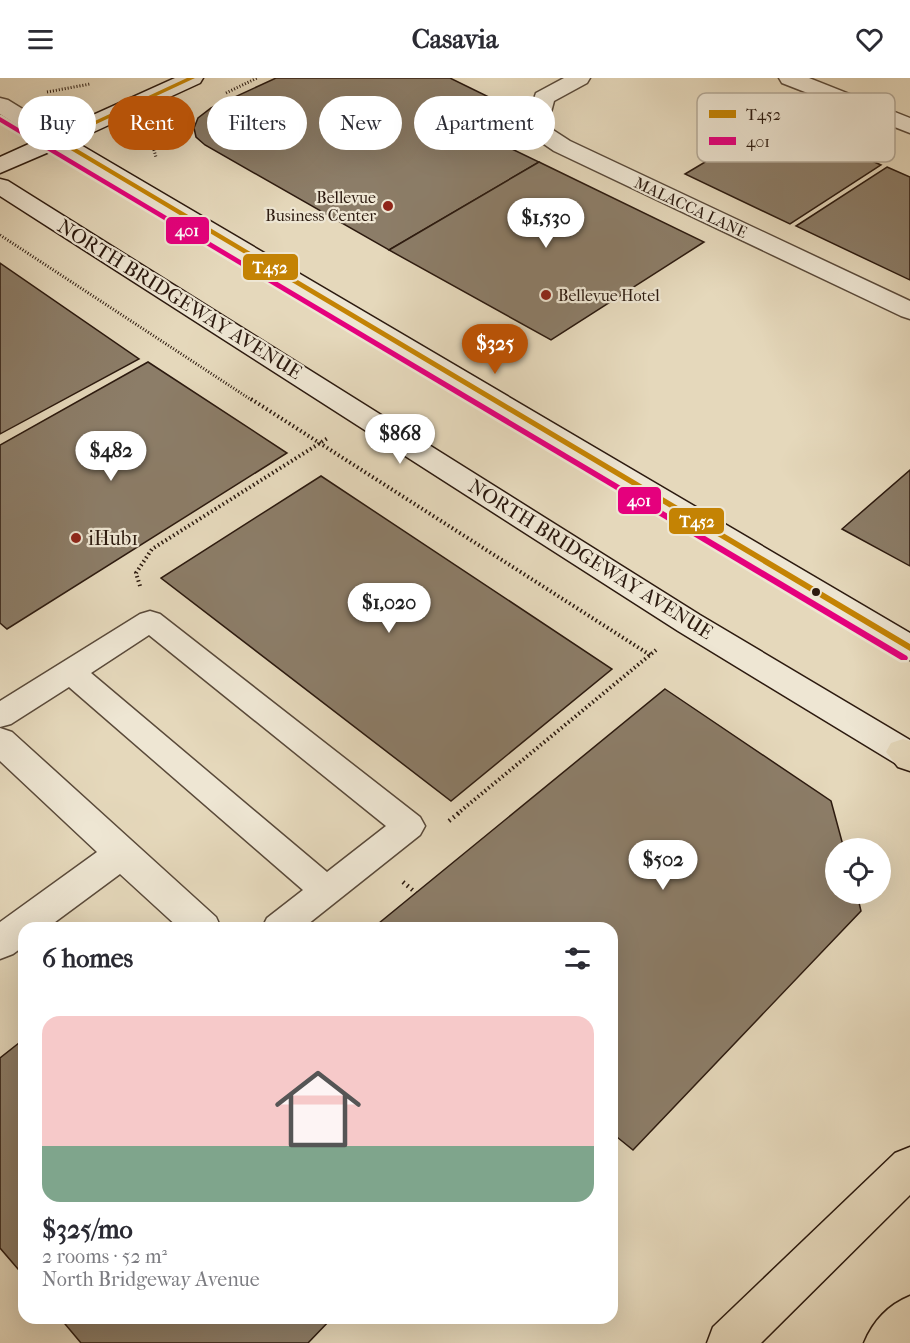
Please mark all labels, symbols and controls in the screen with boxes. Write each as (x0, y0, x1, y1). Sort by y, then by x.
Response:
icon: menu (24, 23, 57, 56)
text: Casavia (412, 23, 498, 55)
icon: heart (853, 23, 886, 56)
legend (697, 93, 895, 162)
chip: Buy (18, 96, 96, 150)
chip: Rent (108, 96, 195, 150)
chip: Filters (207, 96, 307, 150)
chip: New (319, 96, 402, 150)
chip: Apartment (414, 96, 555, 150)
text: T452 (746, 105, 781, 124)
text: 401 (746, 132, 770, 151)
street label: MALACCA LANE (631, 173, 751, 242)
place label: Bellevue Business Center (265, 188, 376, 225)
pin: $1,530 (497, 198, 595, 249)
marker: Bellevue Business Center (381, 199, 395, 213)
text: $1,530 (521, 206, 571, 229)
street label: NORTH BRIDGEWAY AVENUE (53, 215, 306, 384)
line badge: 401 (165, 216, 210, 245)
text: 401 (174, 221, 199, 241)
line badge: T452 (242, 253, 299, 281)
text: T452 (252, 258, 287, 278)
place label: Bellevue Hotel (558, 286, 660, 305)
marker: Bellevue Hotel (539, 288, 553, 302)
pin: $325 (459, 324, 531, 375)
text: $325 (476, 332, 514, 355)
pin: $868 (364, 414, 436, 465)
text: $868 (379, 422, 421, 445)
pin: $482 (75, 431, 147, 482)
text: $482 (89, 439, 133, 462)
street label: NORTH BRIDGEWAY AVENUE (464, 475, 717, 644)
line badge: 401 (617, 486, 662, 515)
text: 401 (626, 491, 651, 511)
line badge: T452 (668, 507, 725, 535)
text: T452 (679, 512, 714, 532)
place label: iHub1 (88, 527, 138, 550)
marker: iHub1 (69, 531, 83, 545)
pin: $1,020 (340, 583, 438, 634)
unlabelled marker (810, 586, 822, 598)
text: $1,020 (362, 591, 416, 614)
map controls (825, 838, 891, 904)
button: locate (825, 838, 891, 904)
pin: $502 (627, 840, 699, 891)
text: $502 (643, 848, 683, 871)
icon: filters (561, 942, 594, 975)
text: 6 homes (42, 943, 133, 974)
icon: home (264, 1055, 372, 1163)
text: $325/mo (42, 1214, 133, 1245)
text: 2 rooms · 52 m² (42, 1245, 167, 1268)
text: North Bridgeway Avenue (42, 1268, 260, 1291)

